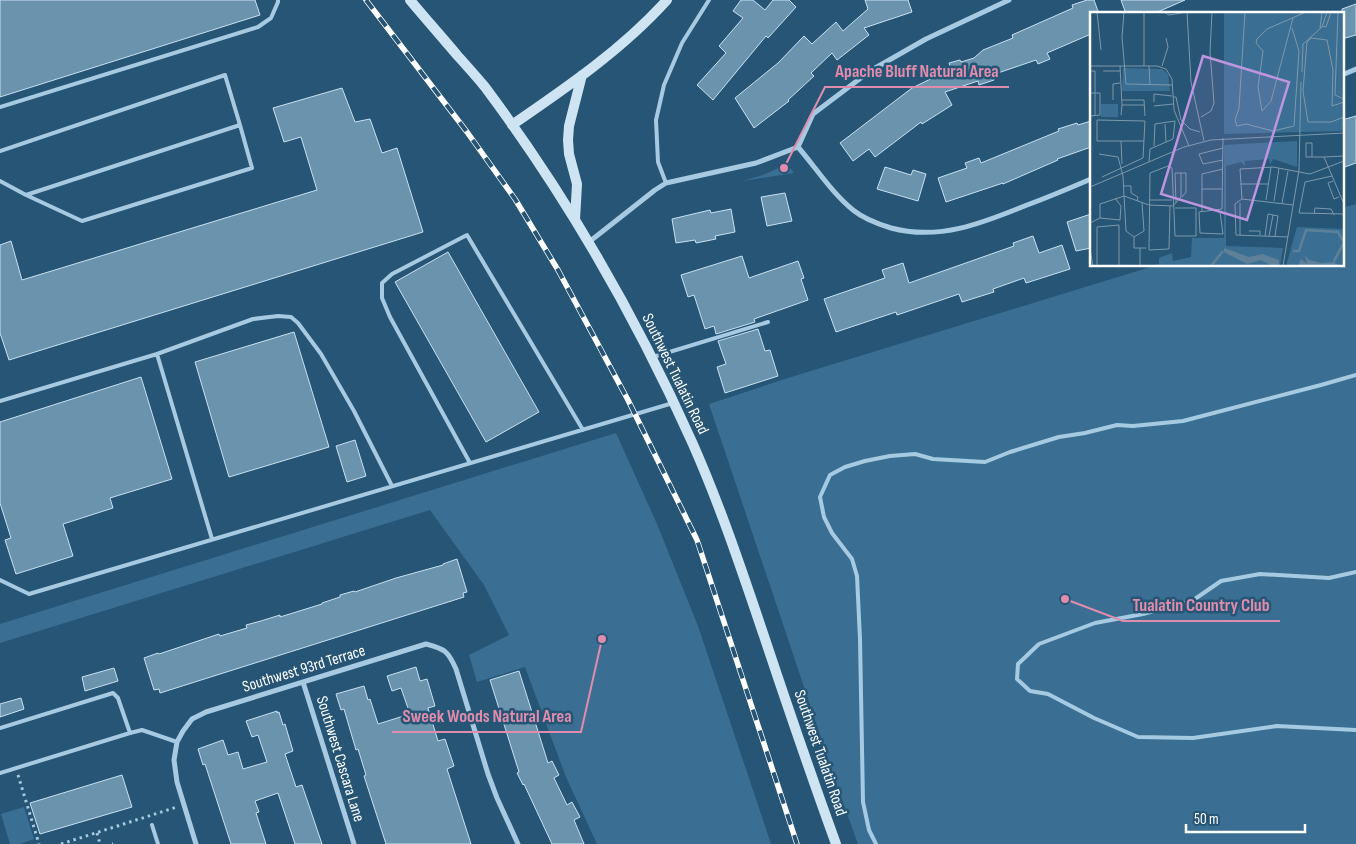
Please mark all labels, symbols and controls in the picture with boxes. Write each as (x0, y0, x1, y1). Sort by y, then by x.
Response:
inset map (1090, 12, 1344, 266)
callout: Apache Bluff Natural Area (825, 54, 1009, 87)
text: Apache Bluff Natural Area (834, 61, 999, 82)
street label: Southwest Tualatin Road (638, 311, 712, 437)
callout: Tualatin Country Club (1123, 588, 1280, 621)
text: Tualatin Country Club (1133, 595, 1270, 616)
street label: Southwest 93rd Terrace (240, 641, 368, 697)
street label: Southwest Tualatin Road (790, 688, 850, 818)
street label: Southwest Cascara Lane (312, 694, 368, 824)
callout: Sweek Woods Natural Area (392, 699, 581, 732)
text: Sweek Woods Natural Area (402, 706, 572, 727)
scale bar (1186, 802, 1305, 834)
text: 50 m (1194, 810, 1219, 829)

